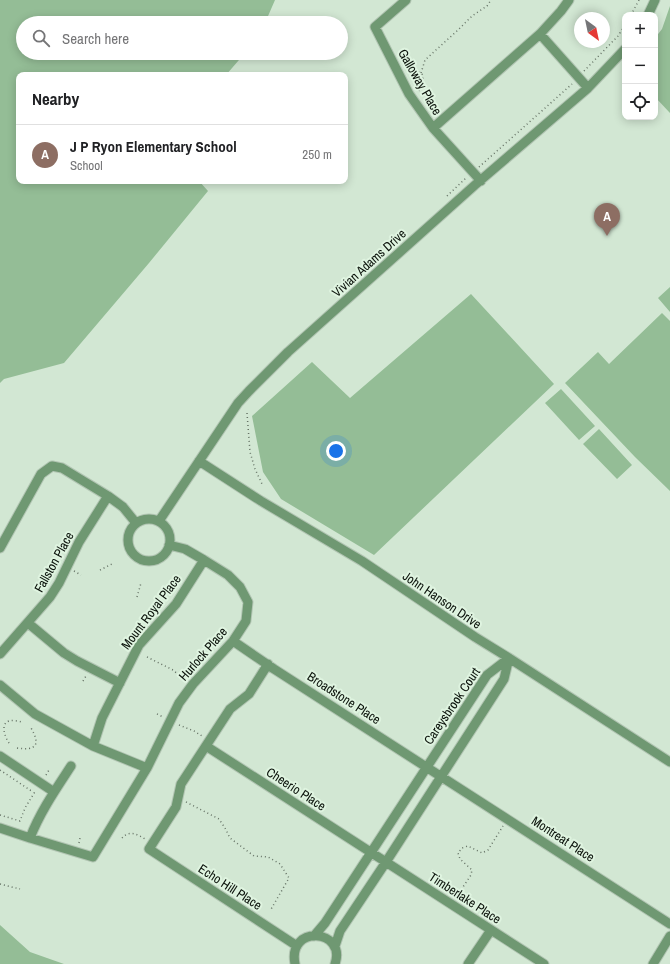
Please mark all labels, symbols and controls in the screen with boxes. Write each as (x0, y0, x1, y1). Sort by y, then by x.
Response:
north arrow (574, 12, 610, 48)
map controls (622, 12, 658, 120)
button: + (622, 12, 658, 48)
search box (16, 16, 348, 60)
icon: search (30, 27, 52, 49)
text: Search here (62, 28, 129, 49)
street label: Galloway Place (394, 46, 446, 118)
button: − (622, 48, 658, 84)
button: locate (622, 84, 658, 120)
text: Nearby (32, 87, 79, 110)
text: J P Ryon Elementary School (70, 136, 237, 157)
text: A (41, 146, 49, 163)
text: 250 m (302, 146, 332, 163)
text: School (70, 157, 103, 174)
pin: A (594, 203, 620, 236)
street label: Vivian Adams Drive (328, 225, 410, 301)
your location (326, 441, 346, 461)
street label: Fallston Place (30, 529, 78, 595)
street label: John Hanson Drive (399, 567, 485, 633)
street label: Mount Royal Place (117, 571, 185, 653)
street label: Hurlock Place (175, 624, 231, 684)
street label: Careysbrook Court (420, 664, 484, 748)
street label: Broadstone Place (304, 668, 384, 728)
street label: Cheerio Place (263, 763, 329, 815)
street label: Montreat Place (528, 812, 598, 866)
street label: Echo Hill Place (195, 860, 265, 914)
street label: Timberlake Place (426, 868, 504, 928)

